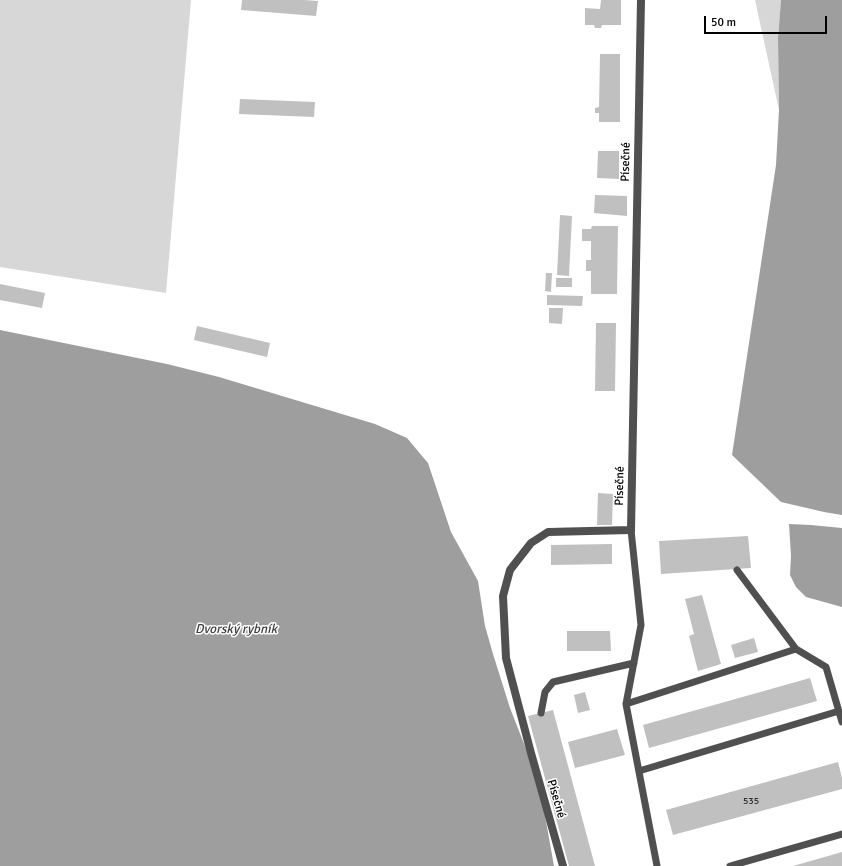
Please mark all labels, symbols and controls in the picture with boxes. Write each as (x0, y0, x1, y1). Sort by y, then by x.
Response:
scale bar (706, 8, 829, 34)
text: 50 m (711, 15, 736, 30)
street label: Písečné (618, 142, 634, 182)
street label: Písečné (612, 466, 628, 506)
water label: Dvorský rybník (195, 622, 277, 638)
street label: Písečné (544, 778, 568, 820)
house number: 535 (743, 795, 759, 807)

